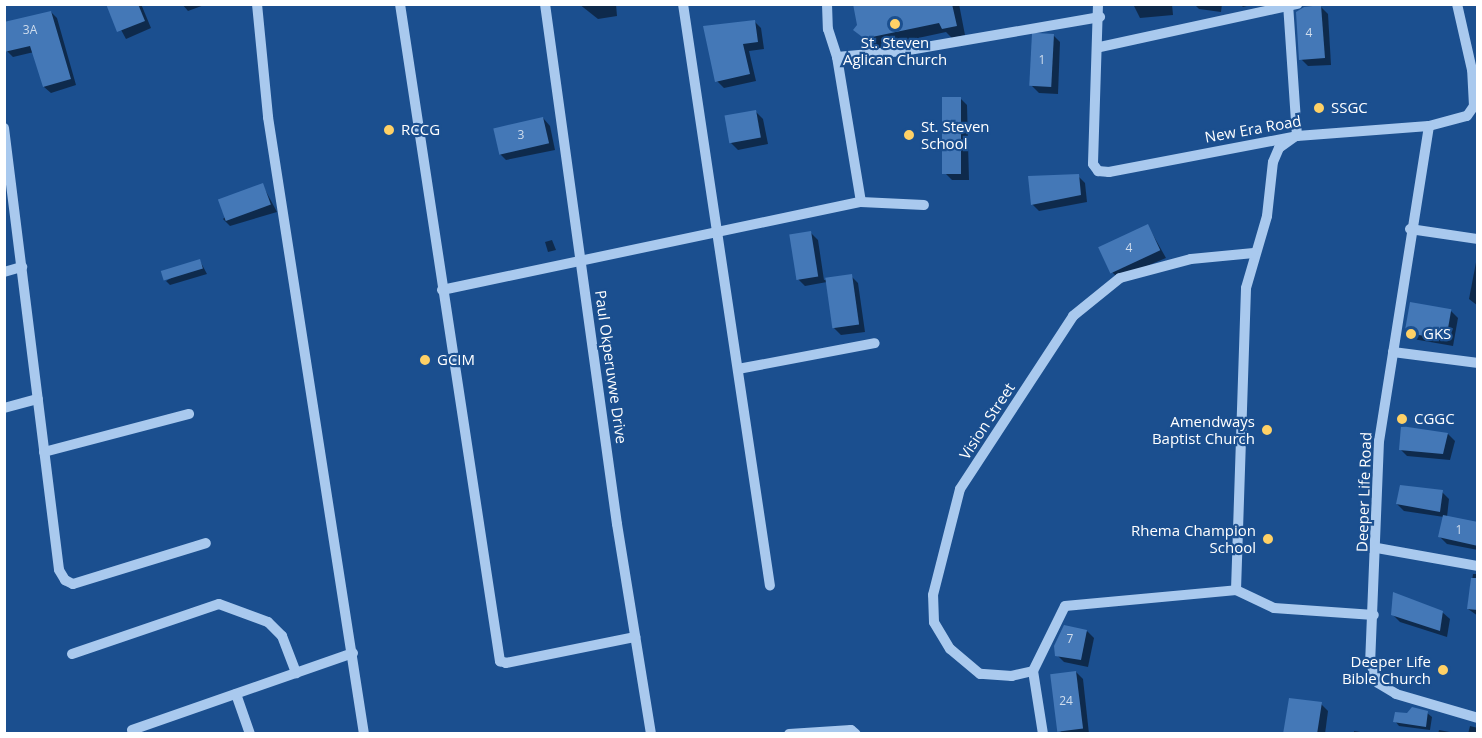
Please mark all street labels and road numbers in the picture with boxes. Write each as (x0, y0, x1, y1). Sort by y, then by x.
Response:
street label: New Era Road (1203, 112, 1303, 146)
street label: Paul Okperuvwe Drive (591, 289, 631, 445)
street label: Vision Street (956, 379, 1018, 463)
street label: Deeper Life Road (1353, 432, 1375, 552)

